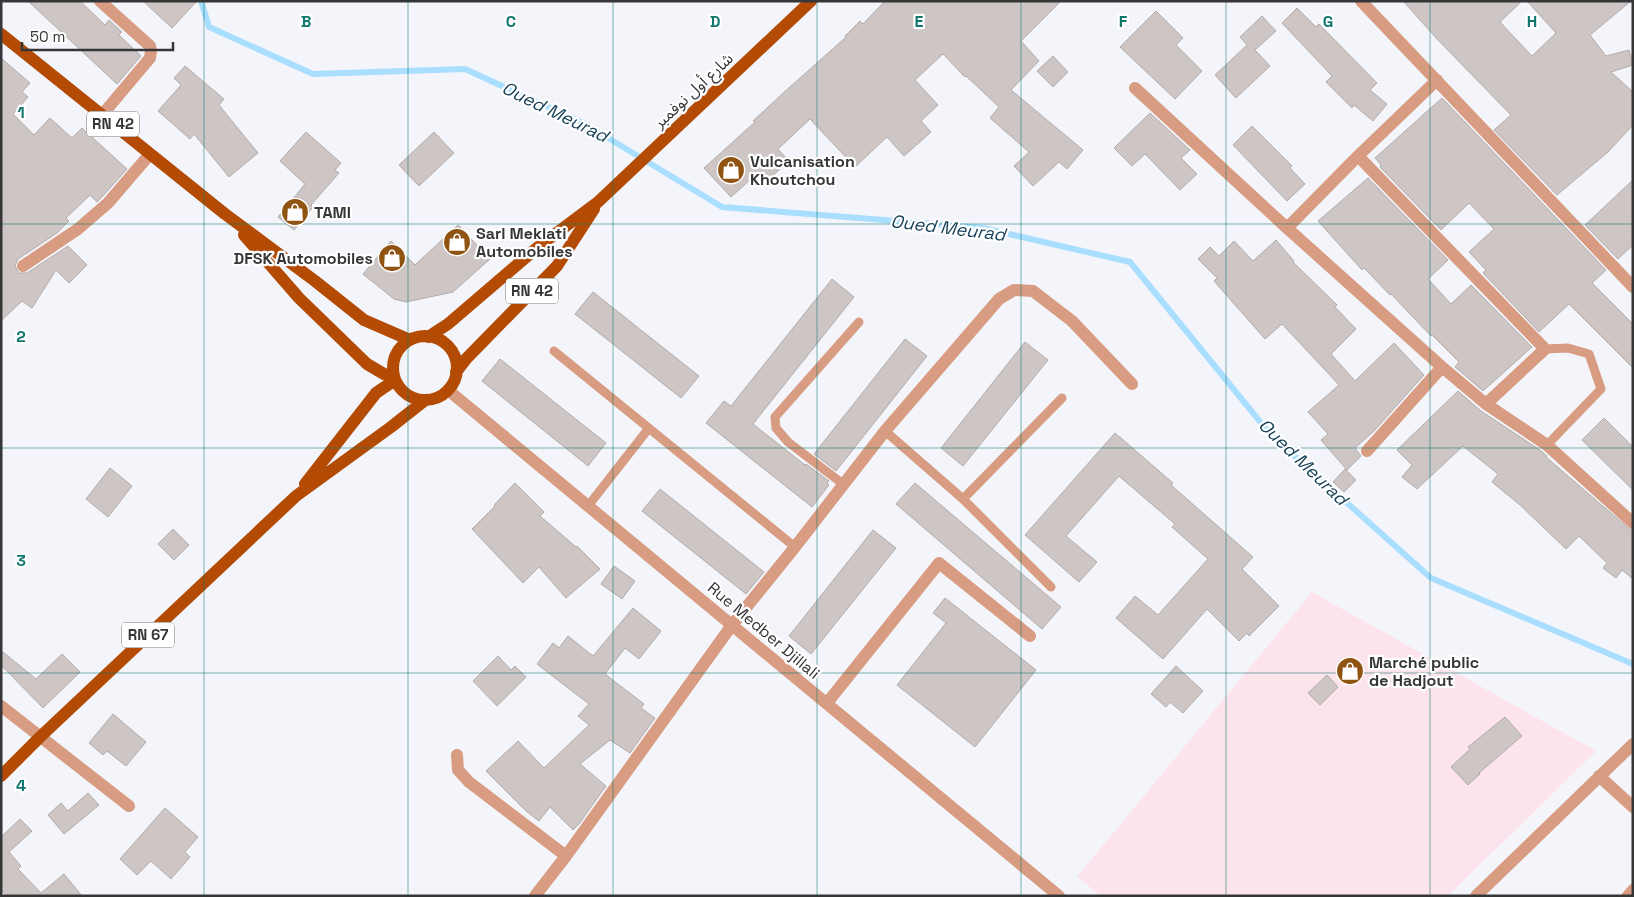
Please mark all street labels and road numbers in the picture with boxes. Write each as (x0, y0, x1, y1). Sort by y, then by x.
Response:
street label: شارع أول نوفمبر (648, 48, 739, 135)
road number: RN 42 (87, 112, 139, 136)
road number: RN 42 (506, 278, 558, 304)
street label: Rue Medber Djillali (703, 577, 824, 684)
road number: RN 67 (122, 622, 174, 648)

